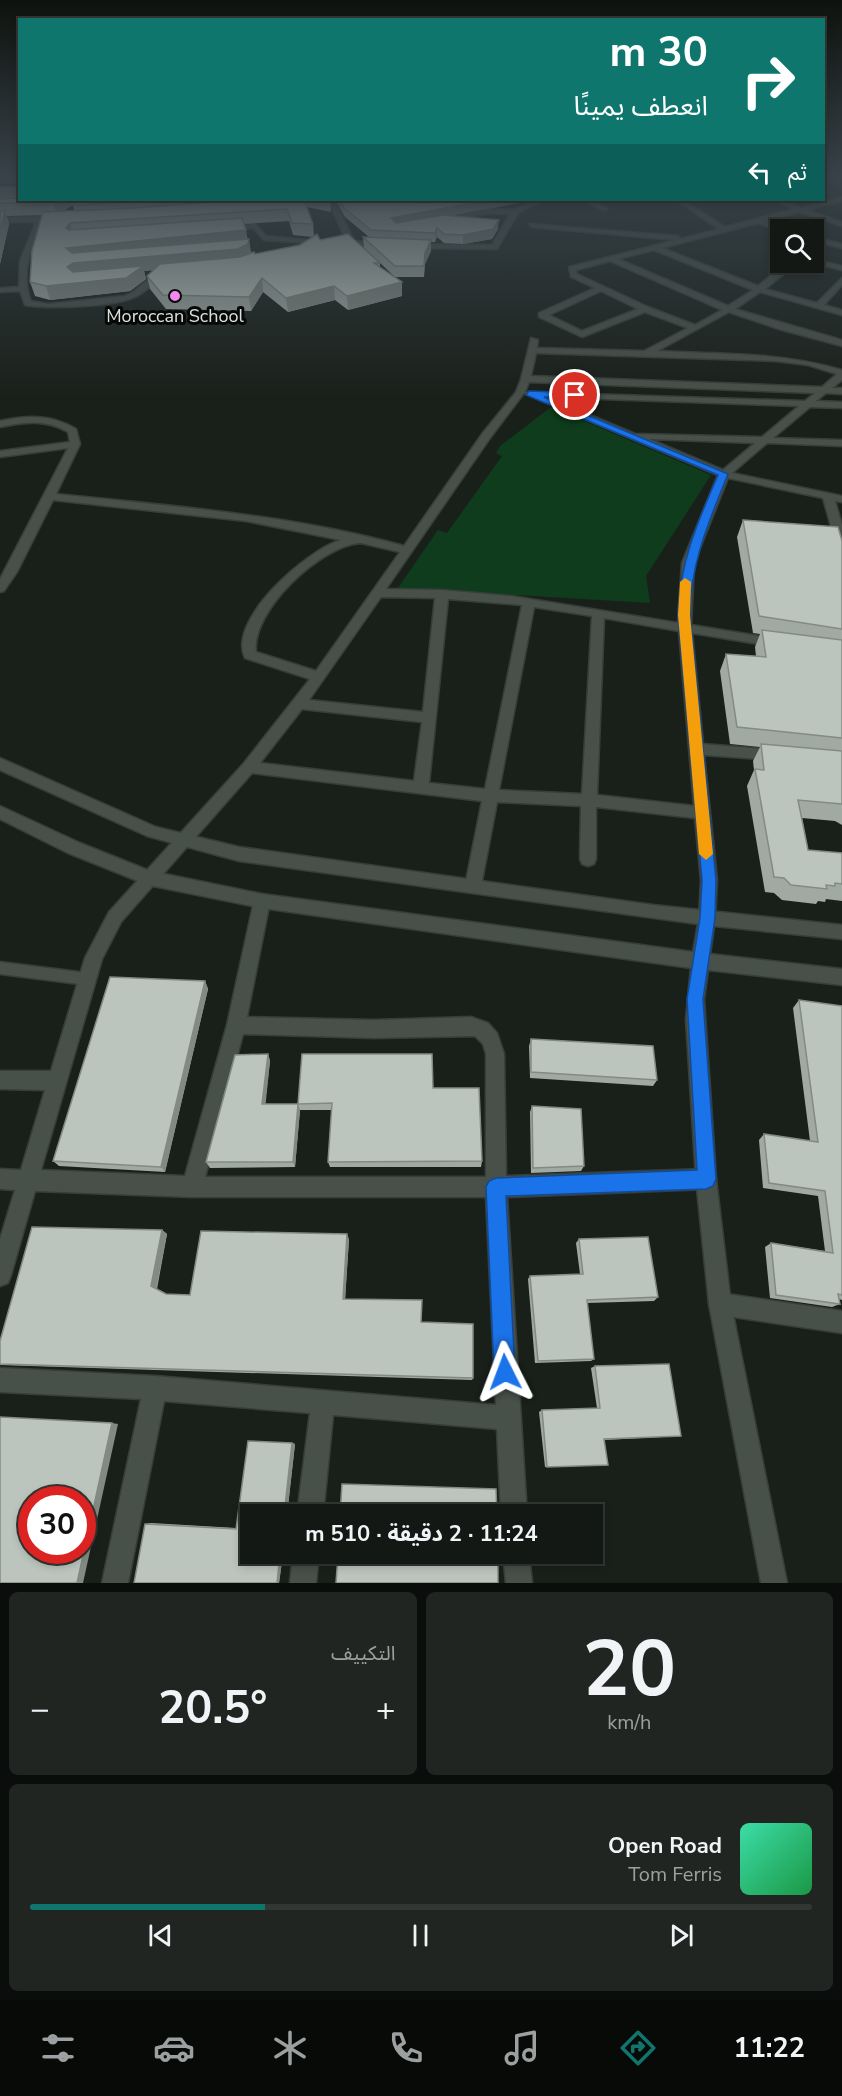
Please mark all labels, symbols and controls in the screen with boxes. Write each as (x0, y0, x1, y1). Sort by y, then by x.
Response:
text: 30 m (609, 24, 708, 81)
icon: right (729, 42, 807, 120)
text: انعطف يمينًا (574, 88, 708, 125)
icon: left (743, 156, 776, 189)
text: ثم (788, 158, 807, 188)
map controls (770, 219, 824, 273)
button: search (770, 219, 824, 273)
marker: Moroccan School (168, 289, 182, 303)
place label: Moroccan School (106, 304, 244, 328)
pin (549, 369, 600, 420)
icon: arrive (558, 378, 591, 411)
position arrow (473, 1340, 537, 1404)
speed limit sign: 30 (18, 1486, 96, 1564)
text: 11:24 · 2 دقيقة · 510 m (305, 1519, 538, 1549)
text: 20 (582, 1616, 676, 1723)
text: التكييف (331, 1640, 396, 1667)
text: 20.5° (158, 1678, 267, 1739)
text: − (30, 1687, 50, 1732)
text: + (376, 1687, 396, 1732)
text: km/h (607, 1709, 651, 1736)
text: Open Road (608, 1831, 722, 1861)
text: Tom Ferris (628, 1861, 722, 1888)
icon: previous (144, 1919, 177, 1952)
icon: pause (404, 1919, 437, 1952)
icon: next (665, 1919, 698, 1952)
icon: filters (37, 2027, 79, 2069)
icon: car (153, 2027, 195, 2069)
icon: climate (269, 2027, 311, 2069)
icon: phone (385, 2027, 427, 2069)
icon: music (501, 2027, 543, 2069)
icon: directions (617, 2027, 659, 2069)
text: 11:22 (733, 2030, 805, 2067)

